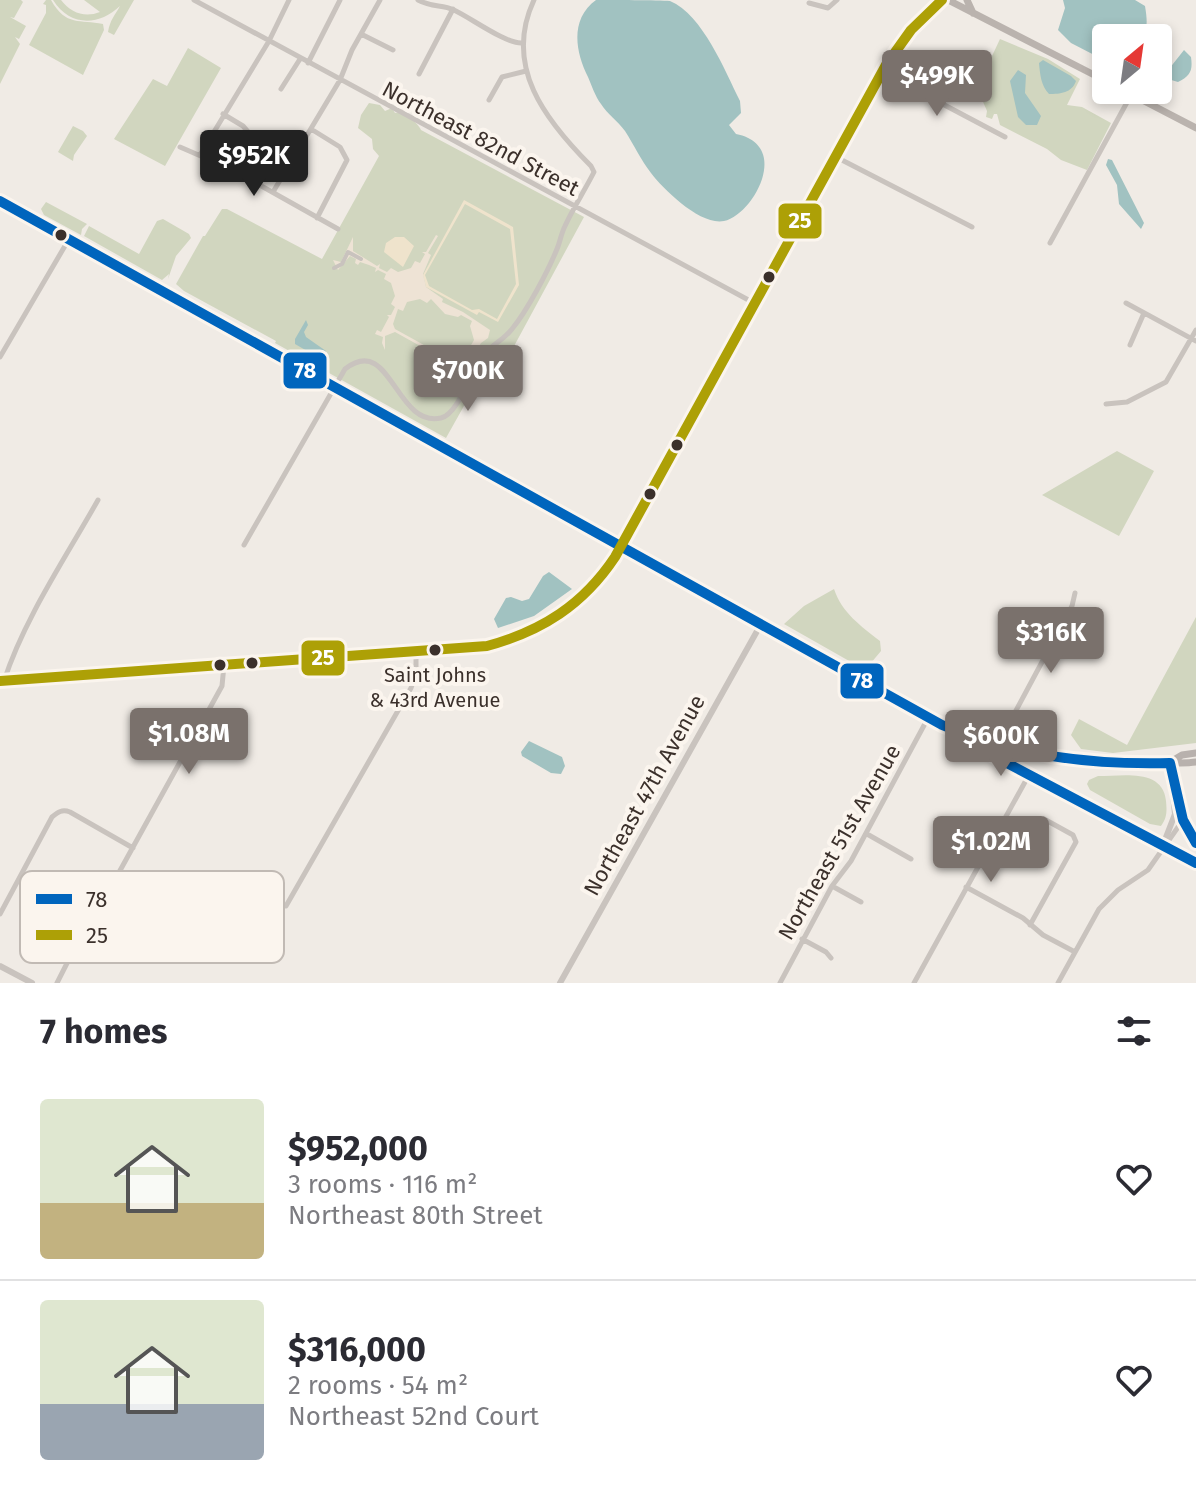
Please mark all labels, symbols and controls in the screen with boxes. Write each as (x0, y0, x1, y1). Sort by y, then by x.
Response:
north arrow (1092, 24, 1172, 104)
map controls (1092, 24, 1172, 104)
pin: $499K (881, 50, 993, 118)
text: $499K (900, 60, 974, 91)
street label: Northeast 82nd Street (378, 75, 584, 202)
pin: $952K (198, 130, 310, 198)
text: $952K (218, 140, 290, 171)
line badge: 25 (777, 202, 823, 240)
text: 25 (788, 207, 812, 234)
unlabelled marker (53, 227, 69, 243)
unlabelled marker (761, 269, 777, 285)
pin: $700K (412, 345, 524, 413)
line badge: 78 (282, 351, 328, 390)
text: $700K (432, 355, 504, 386)
text: 78 (294, 357, 317, 384)
unlabelled marker (669, 437, 685, 453)
unlabelled marker (642, 486, 658, 502)
pin: $316K (995, 607, 1107, 675)
text: $316K (1016, 617, 1086, 648)
line badge: 25 (300, 639, 346, 677)
marker: Saint Johns & 43rd Avenue (427, 642, 443, 658)
text: 25 (311, 644, 335, 671)
unlabelled marker (244, 655, 260, 671)
unlabelled marker (212, 657, 228, 673)
line badge: 78 (839, 662, 885, 700)
place label: Saint Johns & 43rd Avenue (370, 663, 500, 712)
text: 78 (851, 667, 874, 694)
street label: Northeast 47th Avenue (578, 690, 711, 900)
pin: $1.08M (124, 708, 254, 776)
pin: $600K (945, 710, 1057, 778)
text: $1.08M (148, 718, 230, 749)
text: $600K (963, 720, 1039, 751)
street label: Northeast 51st Avenue (772, 740, 906, 945)
pin: $1.02M (926, 816, 1056, 884)
text: $1.02M (951, 826, 1031, 857)
legend (20, 871, 284, 963)
text: 78 (86, 886, 107, 913)
text: 25 (86, 922, 108, 949)
icon: filters (1112, 1009, 1156, 1053)
text: 7 homes (40, 1011, 167, 1052)
text: $952,000 (288, 1128, 428, 1169)
icon: home (104, 1131, 200, 1227)
icon: heart (1112, 1157, 1156, 1201)
text: 3 rooms · 116 m² (288, 1169, 477, 1200)
text: Northeast 80th Street (288, 1200, 543, 1231)
text: $316,000 (288, 1329, 426, 1370)
icon: home (104, 1332, 200, 1428)
icon: heart (1112, 1358, 1156, 1402)
text: 2 rooms · 54 m² (288, 1370, 468, 1401)
text: Northeast 52nd Court (288, 1401, 539, 1432)

